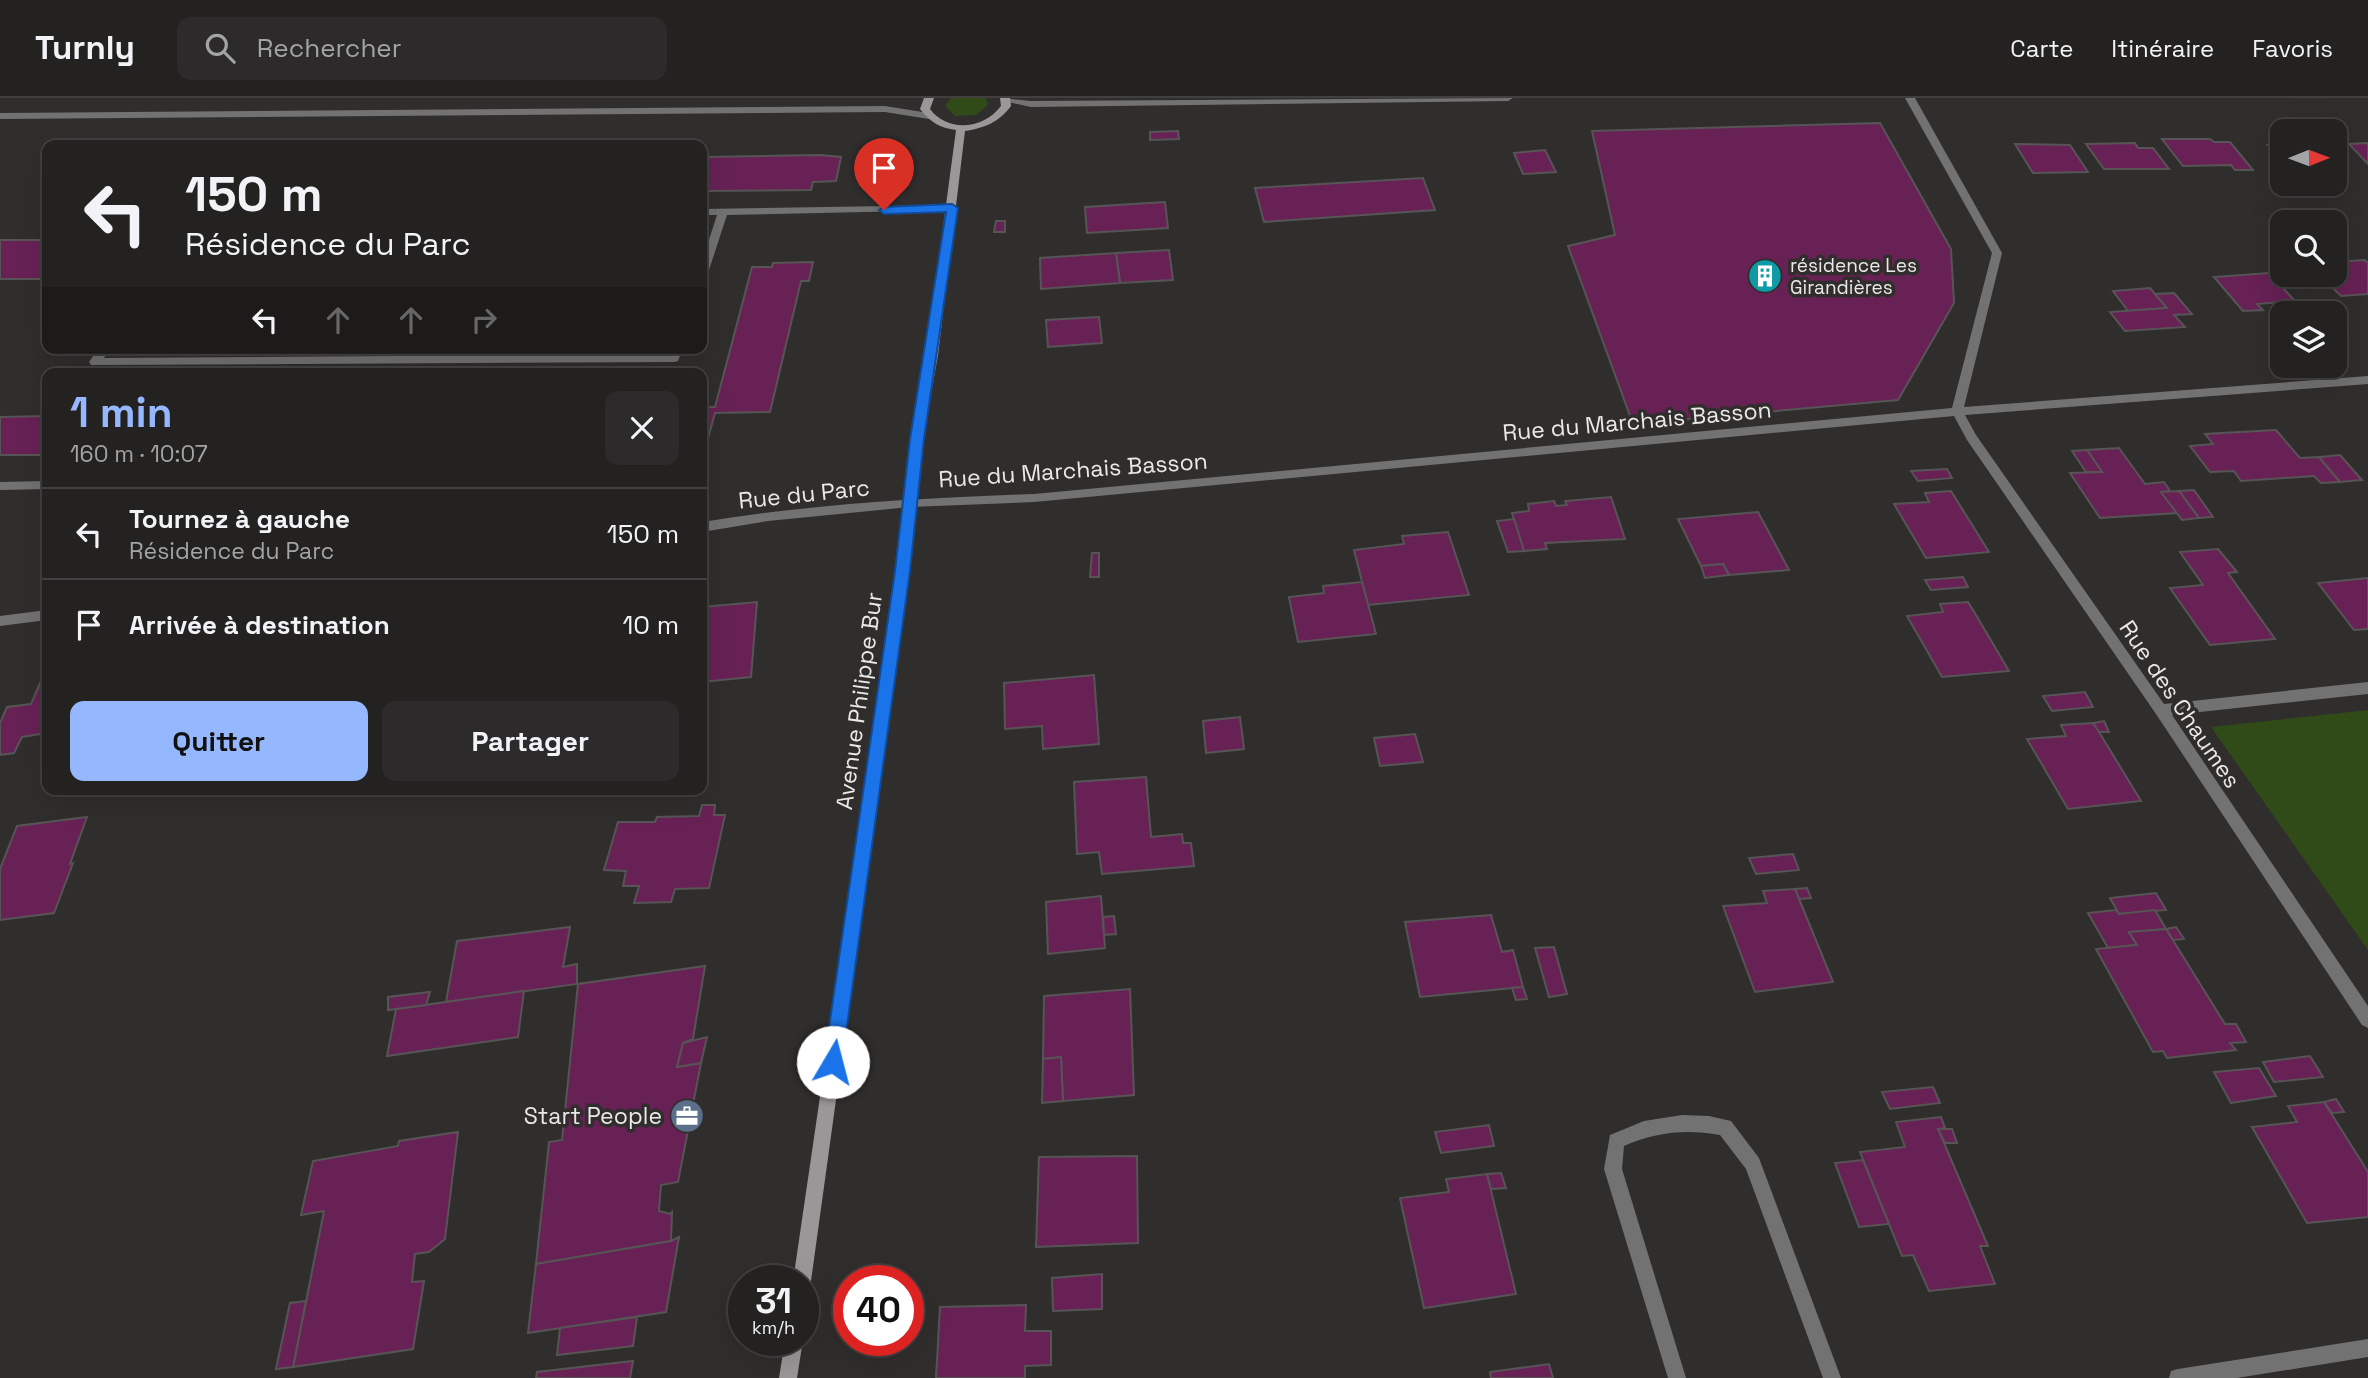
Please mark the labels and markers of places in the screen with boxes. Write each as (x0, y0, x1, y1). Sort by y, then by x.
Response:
pin (854, 138, 914, 210)
place label: résidence Les Girandières (1790, 253, 1917, 300)
building icon: résidence Les Girandières (1746, 257, 1784, 295)
office icon: Start People (668, 1097, 706, 1135)
place label: Start People (524, 1101, 662, 1131)

